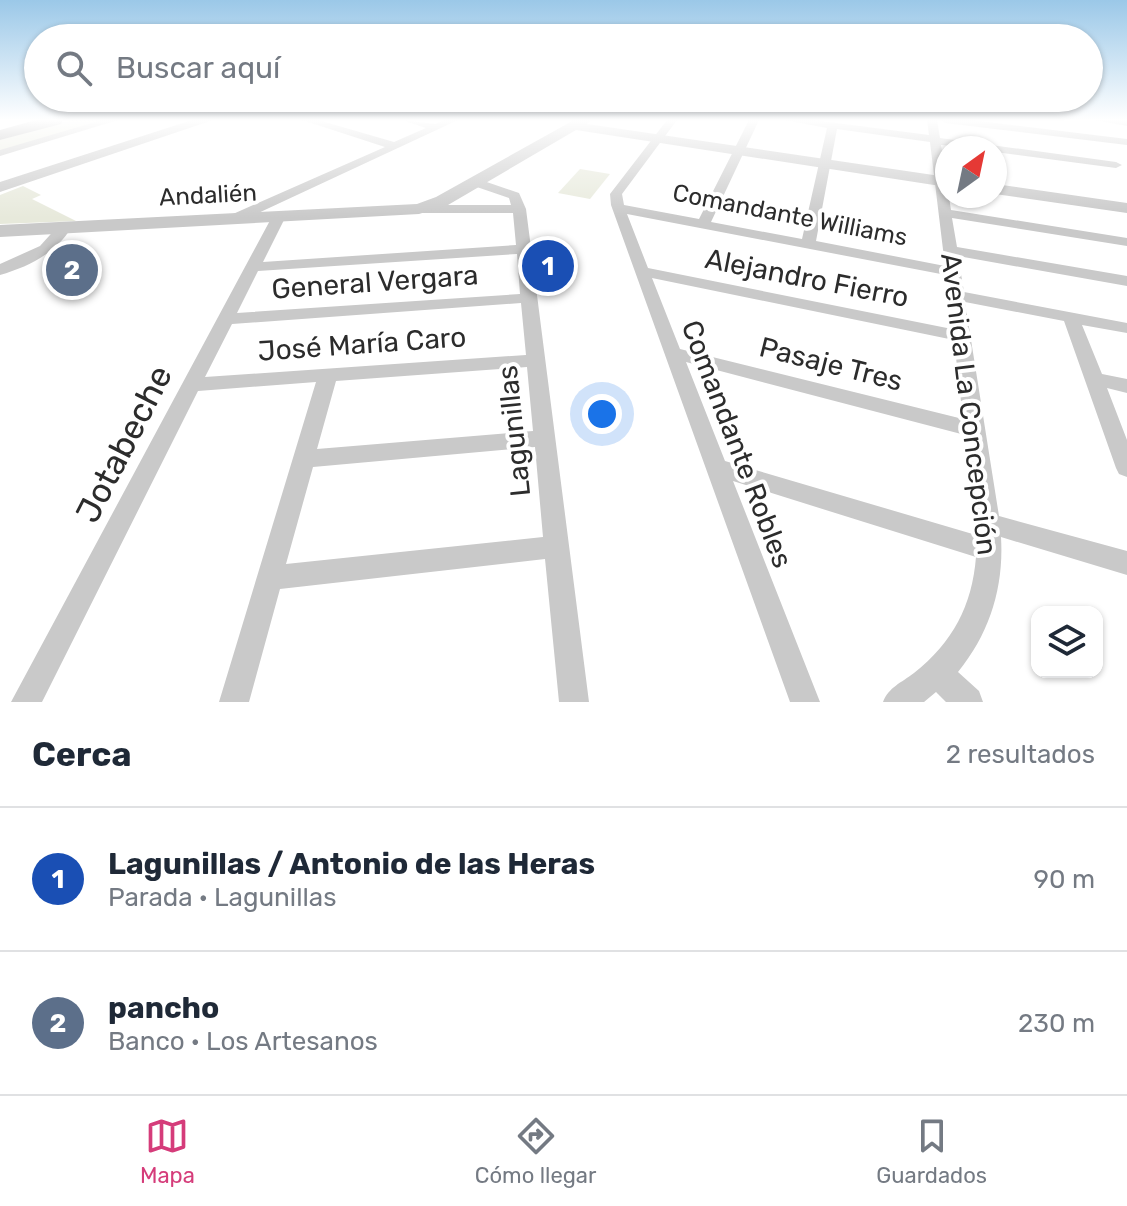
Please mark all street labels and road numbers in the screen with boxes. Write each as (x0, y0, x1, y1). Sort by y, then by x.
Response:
street label: Andalién (158, 178, 258, 212)
street label: Comandante Williams (670, 179, 910, 251)
street label: Alejandro Fierro (702, 242, 912, 314)
street label: Avenida La Concepción (934, 251, 1004, 557)
street label: General Vergara (271, 258, 479, 306)
street label: Comandante Robles (675, 316, 799, 572)
street label: José María Caro (257, 320, 467, 368)
street label: Pasaje Tres (756, 330, 906, 398)
street label: Jotabeche (67, 359, 181, 529)
street label: Lagunillas (491, 364, 537, 498)

